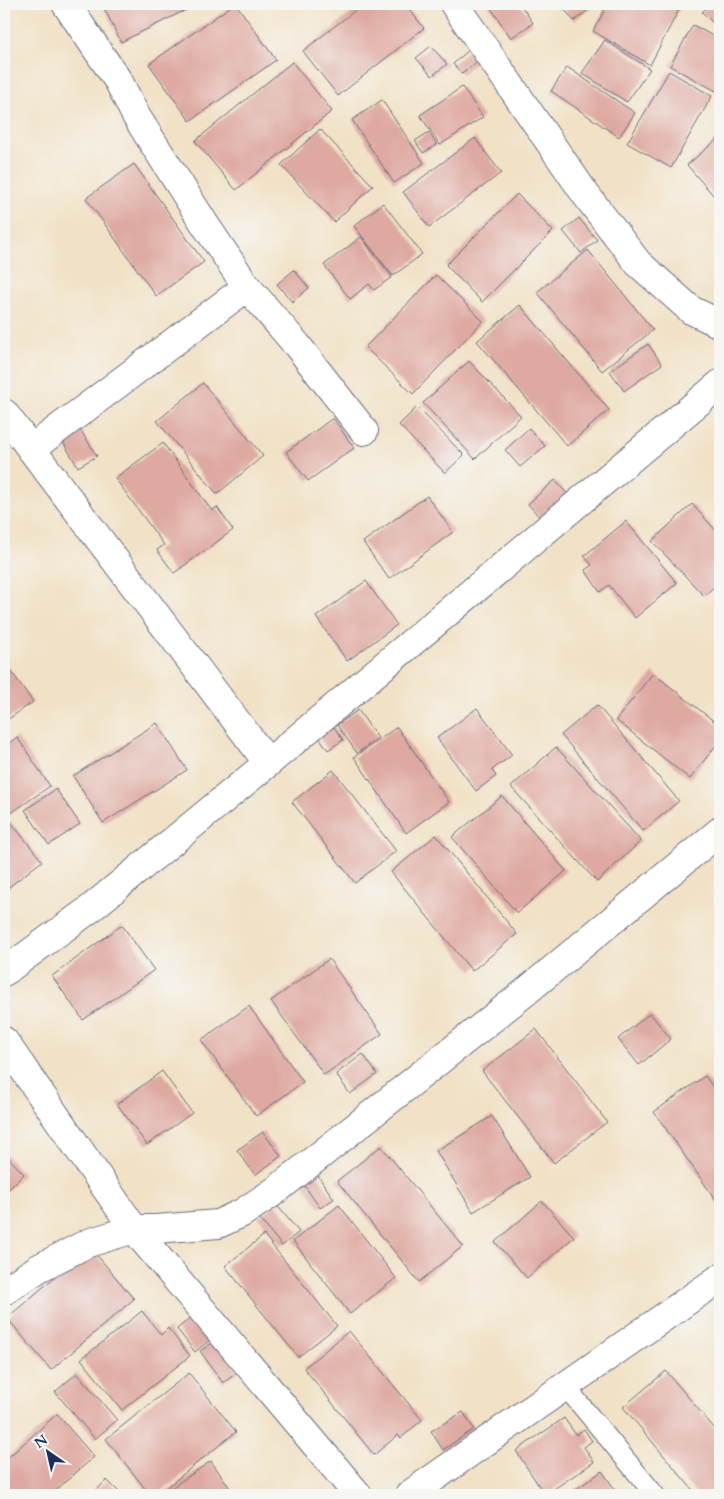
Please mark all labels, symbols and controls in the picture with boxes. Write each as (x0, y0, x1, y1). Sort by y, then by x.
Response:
north arrow (22, 1426, 72, 1476)
text: N (31, 1430, 51, 1453)

